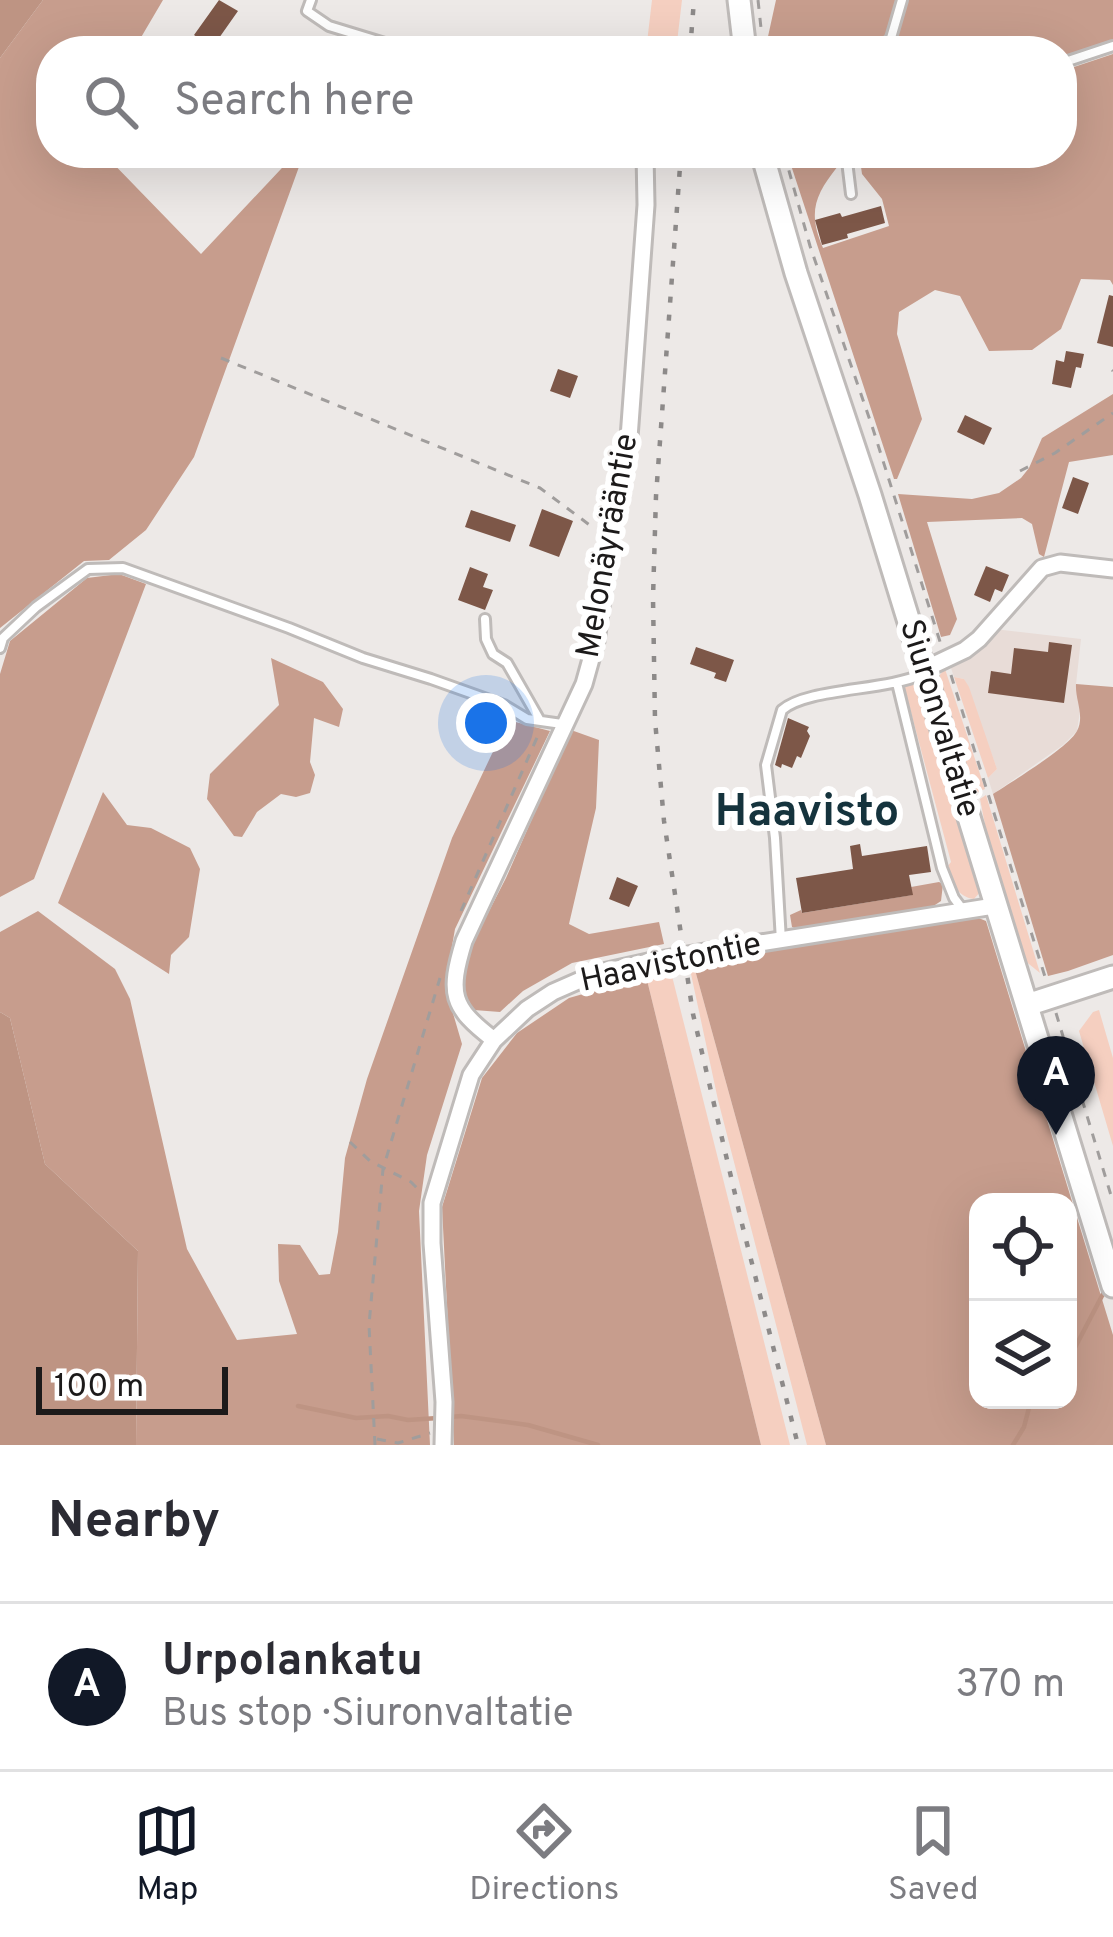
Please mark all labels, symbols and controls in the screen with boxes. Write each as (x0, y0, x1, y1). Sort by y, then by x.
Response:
search box (36, 36, 1077, 168)
icon: search (78, 69, 144, 135)
text: Search here (174, 74, 414, 131)
street label: Melonäyrääntie (569, 430, 649, 662)
street label: Siuronvaltatie (888, 615, 988, 823)
your location (456, 693, 516, 753)
district label: Haavisto (715, 785, 899, 842)
street label: Haavistontie (577, 924, 765, 1004)
pin: A (1017, 1036, 1095, 1135)
map controls (969, 1193, 1077, 1409)
button: locate (969, 1193, 1077, 1301)
button: layers (969, 1301, 1077, 1409)
scale bar (36, 1361, 228, 1414)
text: 100 m (54, 1367, 144, 1409)
text: Nearby (48, 1491, 220, 1556)
text: Urpolankatu (162, 1634, 423, 1691)
text: A (73, 1662, 101, 1711)
text: 370 m (955, 1662, 1065, 1711)
text: Bus stop · Siuronvaltatie (162, 1691, 573, 1740)
tab: Map (134, 1798, 200, 1912)
tab: Directions (469, 1798, 619, 1912)
tab: Saved (888, 1798, 979, 1912)

